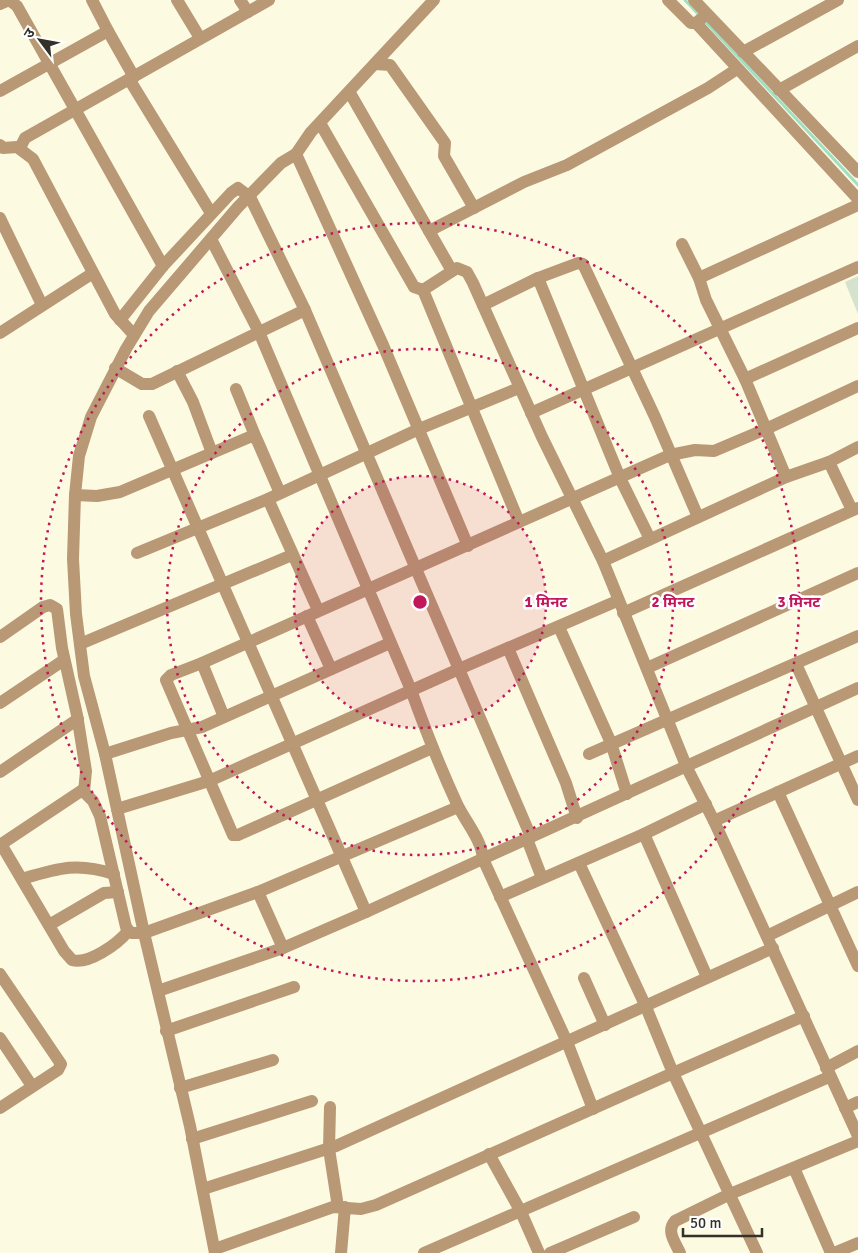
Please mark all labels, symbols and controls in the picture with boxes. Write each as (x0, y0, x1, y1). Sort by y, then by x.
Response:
north arrow (15, 15, 65, 65)
text: उ (20, 25, 39, 41)
centre of rings (411, 593, 429, 611)
text: 1 मिनट (525, 593, 568, 611)
text: 2 मिनट (652, 593, 695, 611)
text: 3 मिनट (778, 593, 821, 611)
scale bar (683, 1206, 762, 1238)
text: 50 m (690, 1214, 721, 1232)

